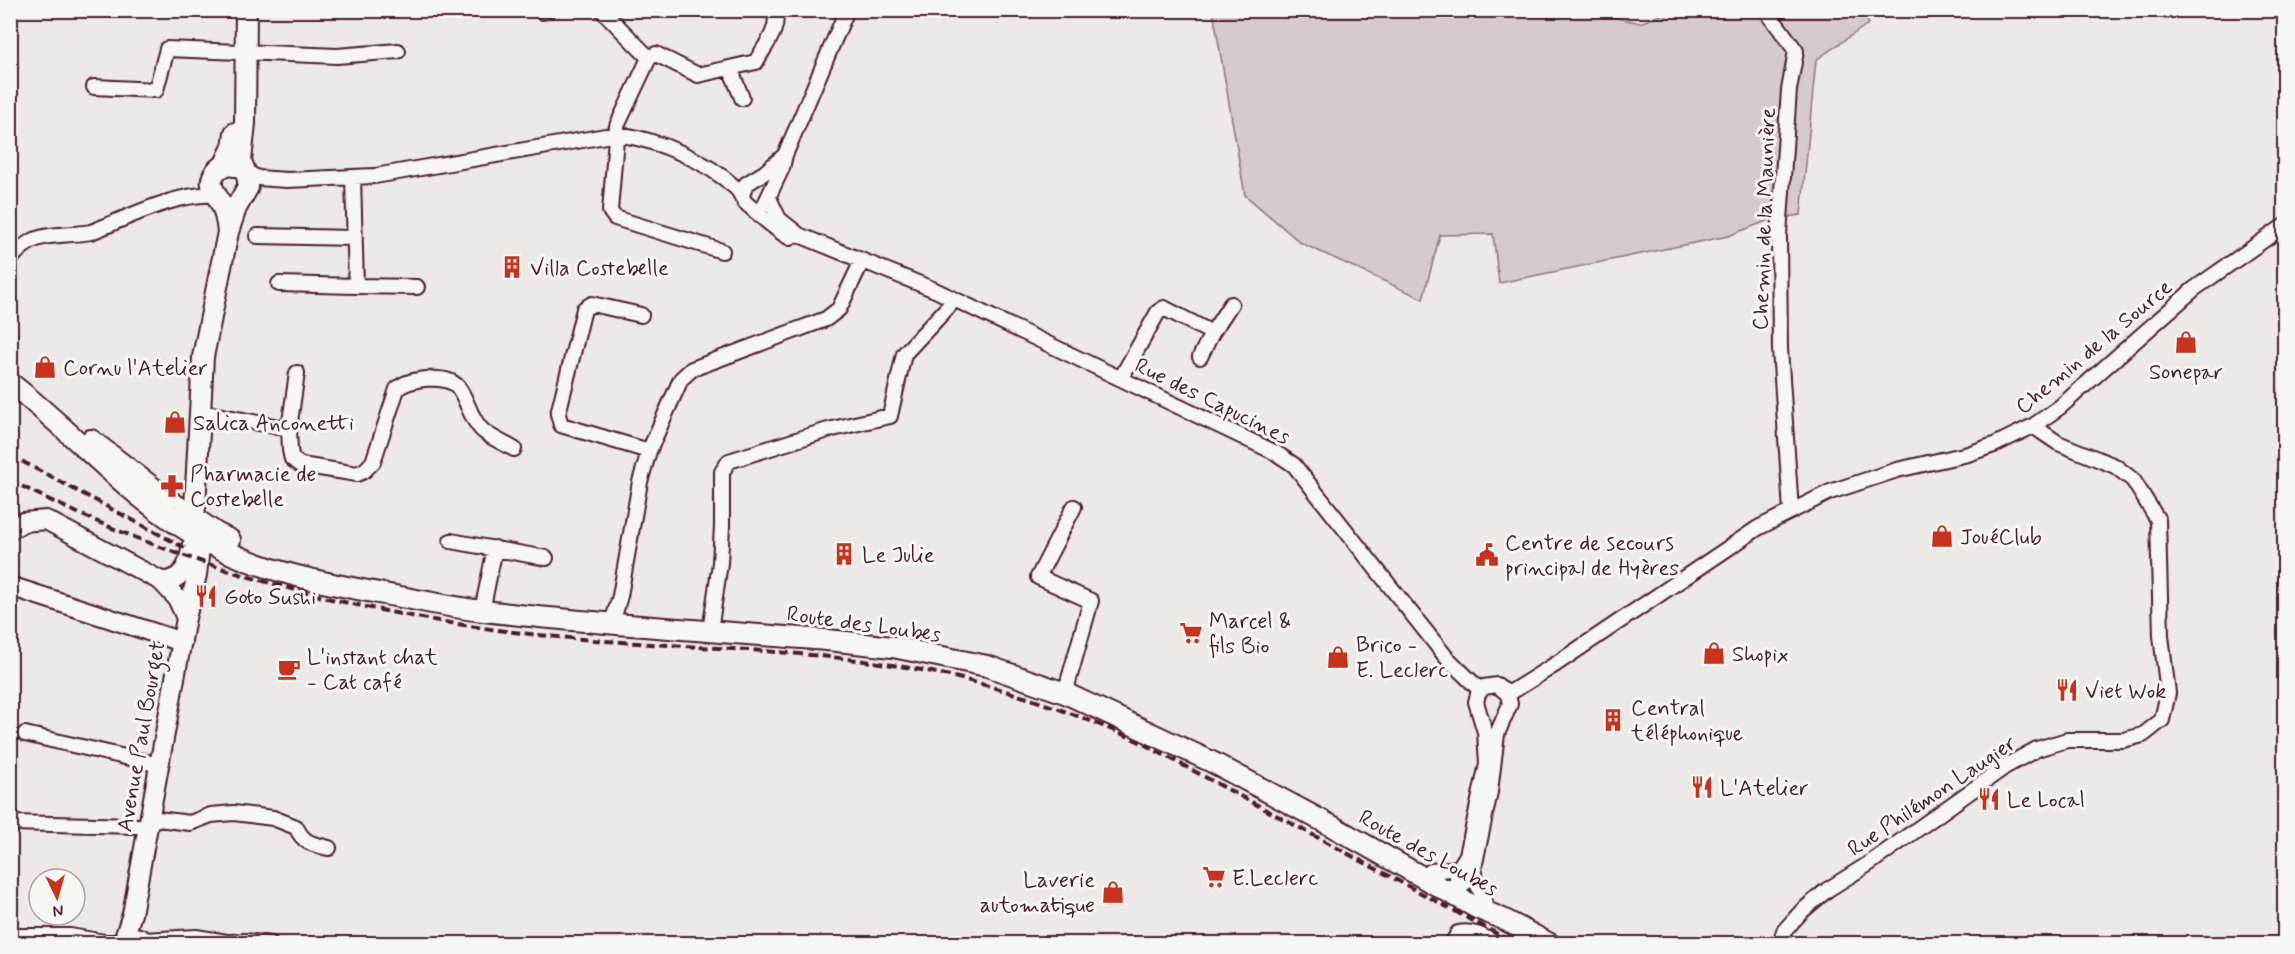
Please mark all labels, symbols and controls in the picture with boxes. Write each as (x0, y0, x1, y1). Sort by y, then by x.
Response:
street label: Chemin de la Maunière (1747, 107, 1783, 331)
building icon: Villa Costebelle (499, 254, 525, 280)
place label: Villa Costebelle (530, 255, 669, 283)
street label: Chemin de la Source (2010, 274, 2178, 421)
shop icon: Sonepar (2173, 329, 2199, 355)
street label: Rue des Capucines (1130, 352, 1295, 452)
shop icon: Cornu l'Atelier (32, 354, 58, 380)
place label: Cornu l'Atelier (63, 355, 208, 383)
place label: Sonepar (2149, 359, 2223, 387)
shop icon: Salica Anconetti (162, 409, 188, 435)
place label: Salica Anconetti (193, 410, 354, 438)
place label: Pharmacie de Costebelle (190, 461, 316, 514)
pharmacy icon: Pharmacie de Costebelle (159, 473, 185, 499)
shop icon: JouéClub (1929, 523, 1955, 549)
place label: JouéClub (1960, 524, 2042, 552)
place label: Centre de secours principal de Hyères (1505, 530, 1679, 583)
building icon: Le Julie (831, 541, 857, 567)
place label: Le Julie (862, 542, 935, 570)
public building icon: Centre de secours principal de Hyères (1474, 542, 1500, 568)
restaurant icon: Goto Sushi (193, 583, 219, 609)
place label: Goto Sushi (224, 584, 316, 612)
street label: Route des Loubes (785, 600, 943, 650)
place label: Marcel & fils Bio (1209, 608, 1291, 661)
supermarket icon: Marcel & fils Bio (1178, 620, 1204, 646)
place label: Brico - E. Leclerc (1356, 632, 1448, 685)
street label: Avenue Paul Bourget (111, 638, 176, 835)
shop icon: Shopix (1701, 640, 1727, 666)
place label: Shopix (1732, 641, 1789, 669)
place label: L'instant chat - Cat café (307, 644, 438, 697)
shop icon: Brico - E. Leclerc (1325, 644, 1351, 670)
cafe icon: L'instant chat - Cat café (276, 656, 302, 682)
restaurant icon: Viet Wok (2054, 677, 2080, 703)
place label: Viet Wok (2085, 678, 2166, 706)
place label: Central téléphonique (1630, 695, 1743, 748)
building icon: Central téléphonique (1600, 707, 1626, 733)
street label: Rue Philémon Laugier (1843, 729, 2023, 864)
restaurant icon: L'Atelier (1689, 774, 1715, 800)
place label: L'Atelier (1720, 775, 1809, 803)
restaurant icon: Le Local (1976, 786, 2002, 812)
place label: Le Local (2007, 787, 2085, 815)
street label: Route des Loubes (1353, 804, 1503, 904)
supermarket icon: E.Leclerc (1201, 864, 1227, 890)
place label: E.Leclerc (1232, 865, 1318, 893)
north arrow (27, 867, 87, 927)
place label: Laverie automatique (980, 867, 1095, 920)
shop icon: Laverie automatique (1100, 879, 1126, 905)
text: N (52, 900, 64, 921)

